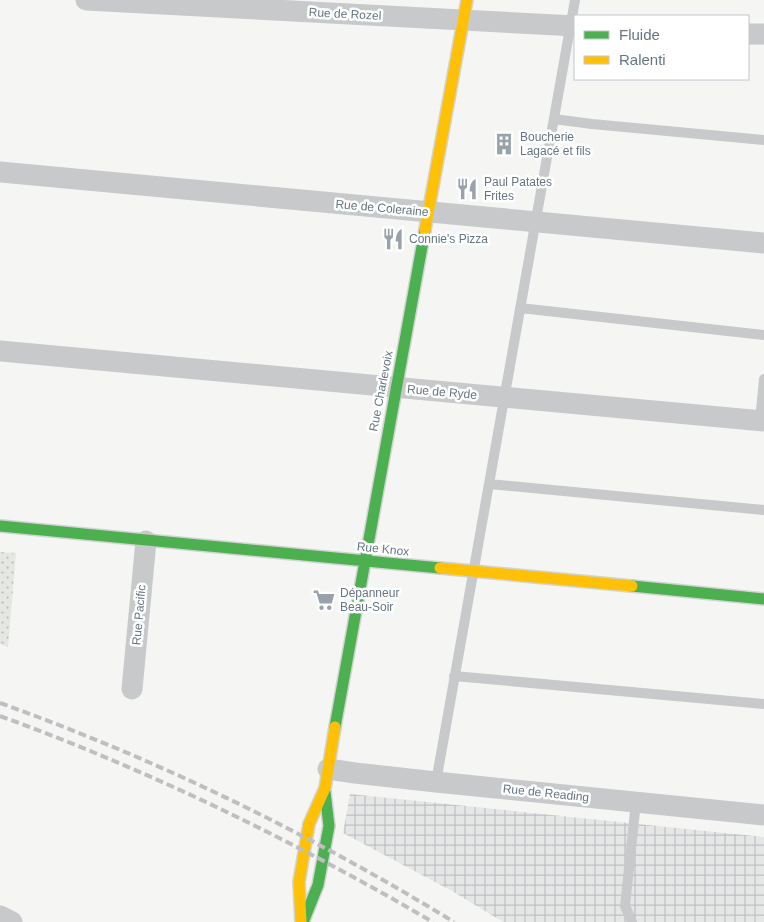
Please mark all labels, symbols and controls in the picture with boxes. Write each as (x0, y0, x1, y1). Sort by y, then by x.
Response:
street label: Rue de Rozel (308, 5, 382, 23)
legend (574, 15, 749, 80)
text: Fluide (619, 26, 660, 43)
text: Ralenti (619, 51, 666, 68)
place label: Boucherie Lagacé et fils (520, 130, 591, 158)
building icon: Boucherie Lagacé et fils (491, 131, 517, 157)
place label: Paul Patates Frites (484, 175, 552, 203)
restaurant icon: Paul Patates Frites (454, 176, 480, 202)
street label: Rue de Coleraine (335, 197, 429, 219)
restaurant icon: Connie's Pizza (380, 226, 406, 252)
place label: Connie's Pizza (409, 232, 488, 246)
street label: Rue Charlevoix (366, 349, 396, 433)
street label: Rue de Ryde (406, 382, 478, 402)
street label: Rue Knox (356, 539, 410, 559)
street label: Rue Pacific (129, 584, 149, 646)
place label: Dépanneur Beau-Soir (340, 586, 399, 614)
supermarket icon: Dépanneur Beau-Soir (311, 587, 337, 613)
street label: Rue de Reading (502, 782, 590, 804)

